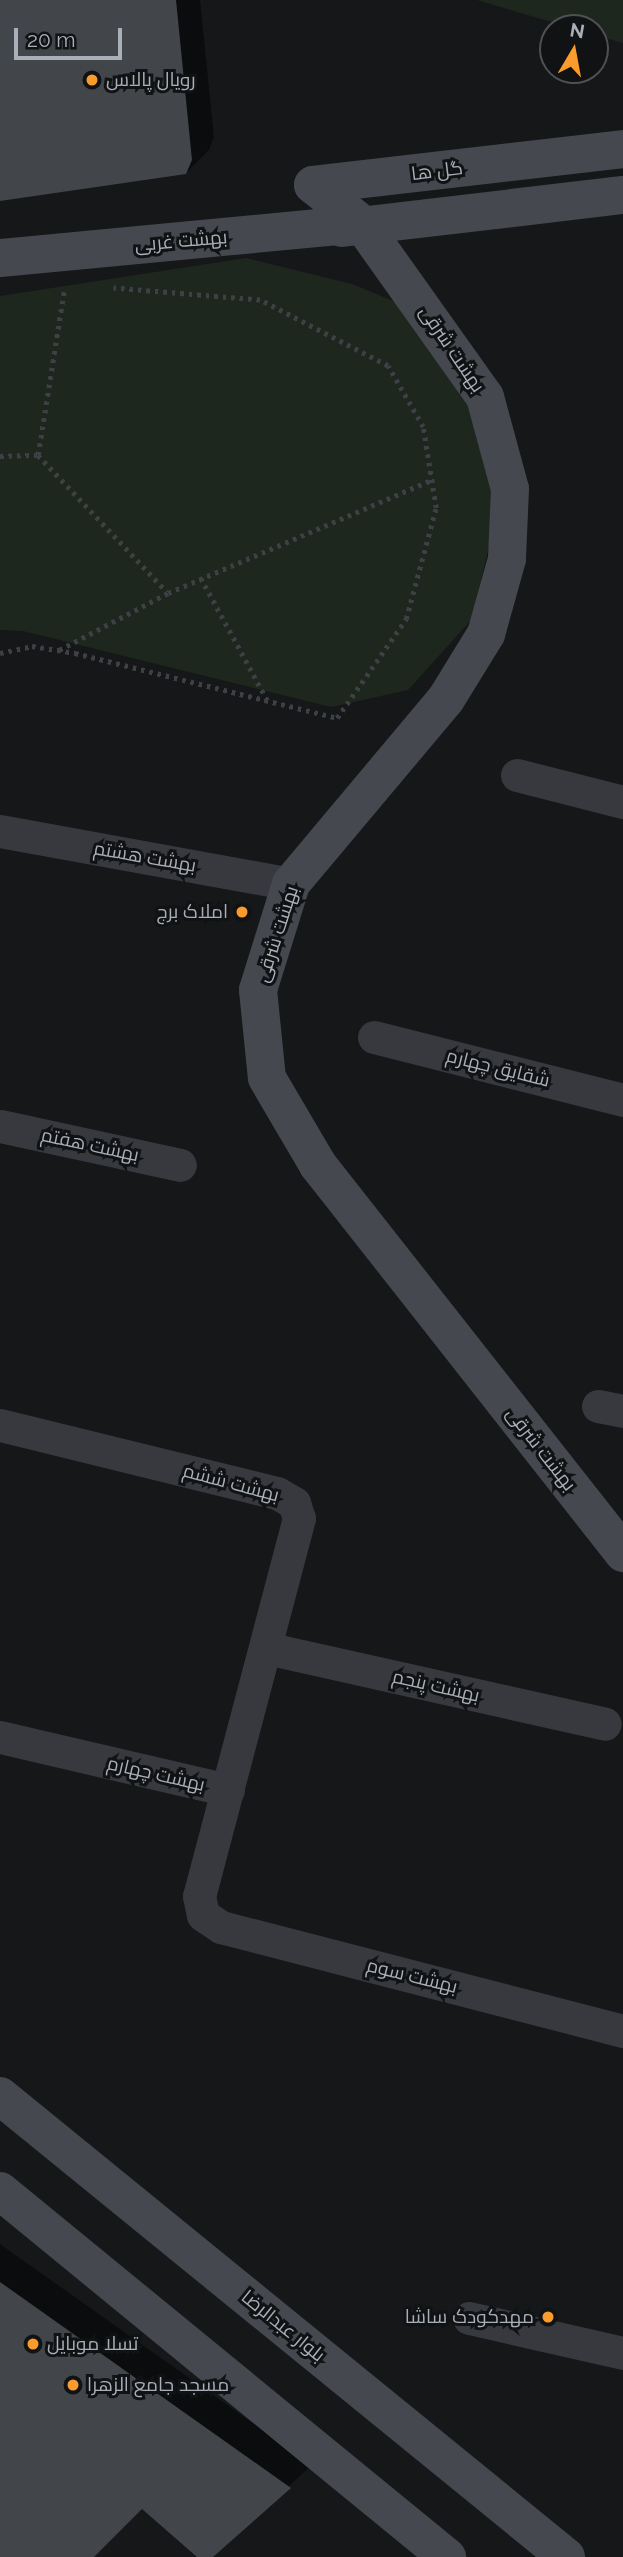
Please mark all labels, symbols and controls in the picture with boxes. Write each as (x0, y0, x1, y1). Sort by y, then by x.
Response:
scale bar (18, 14, 126, 58)
north arrow (539, 14, 609, 84)
text: N (568, 18, 586, 42)
text: 20 m (27, 27, 75, 52)
place label: رویال پالاس (106, 69, 195, 91)
marker: رویال پالاس (84, 72, 100, 88)
street label: گل ها (410, 157, 464, 185)
street label: بهشت غربی (134, 226, 228, 256)
street label: بهشت شرقی (415, 301, 489, 397)
street label: بهشت هشتم (92, 837, 198, 877)
street label: بهشت شرقی (251, 883, 303, 985)
place label: املاک برج (156, 901, 228, 923)
marker: املاک برج (234, 904, 250, 920)
street label: شقایق چهارم (444, 1044, 552, 1092)
street label: بهشت هفتم (39, 1123, 141, 1167)
street label: بهشت شرقی (501, 1403, 581, 1495)
street label: بهشت ششم (180, 1459, 282, 1507)
street label: بهشت پنجم (390, 1665, 482, 1707)
street label: بهشت چهارم (105, 1752, 207, 1796)
street label: بهشت سوم (364, 1954, 460, 1998)
street label: بلوار عبدالرضا (237, 2285, 329, 2367)
place label: مهدکودک ساشا (405, 2306, 534, 2328)
marker: مهدکودک ساشا (540, 2309, 556, 2325)
place label: تسلا موبایل (47, 2333, 138, 2355)
marker: تسلا موبایل (25, 2336, 41, 2352)
place label: مسجد جامع الزهرا (87, 2374, 229, 2396)
marker: مسجد جامع الزهرا (65, 2377, 81, 2393)

